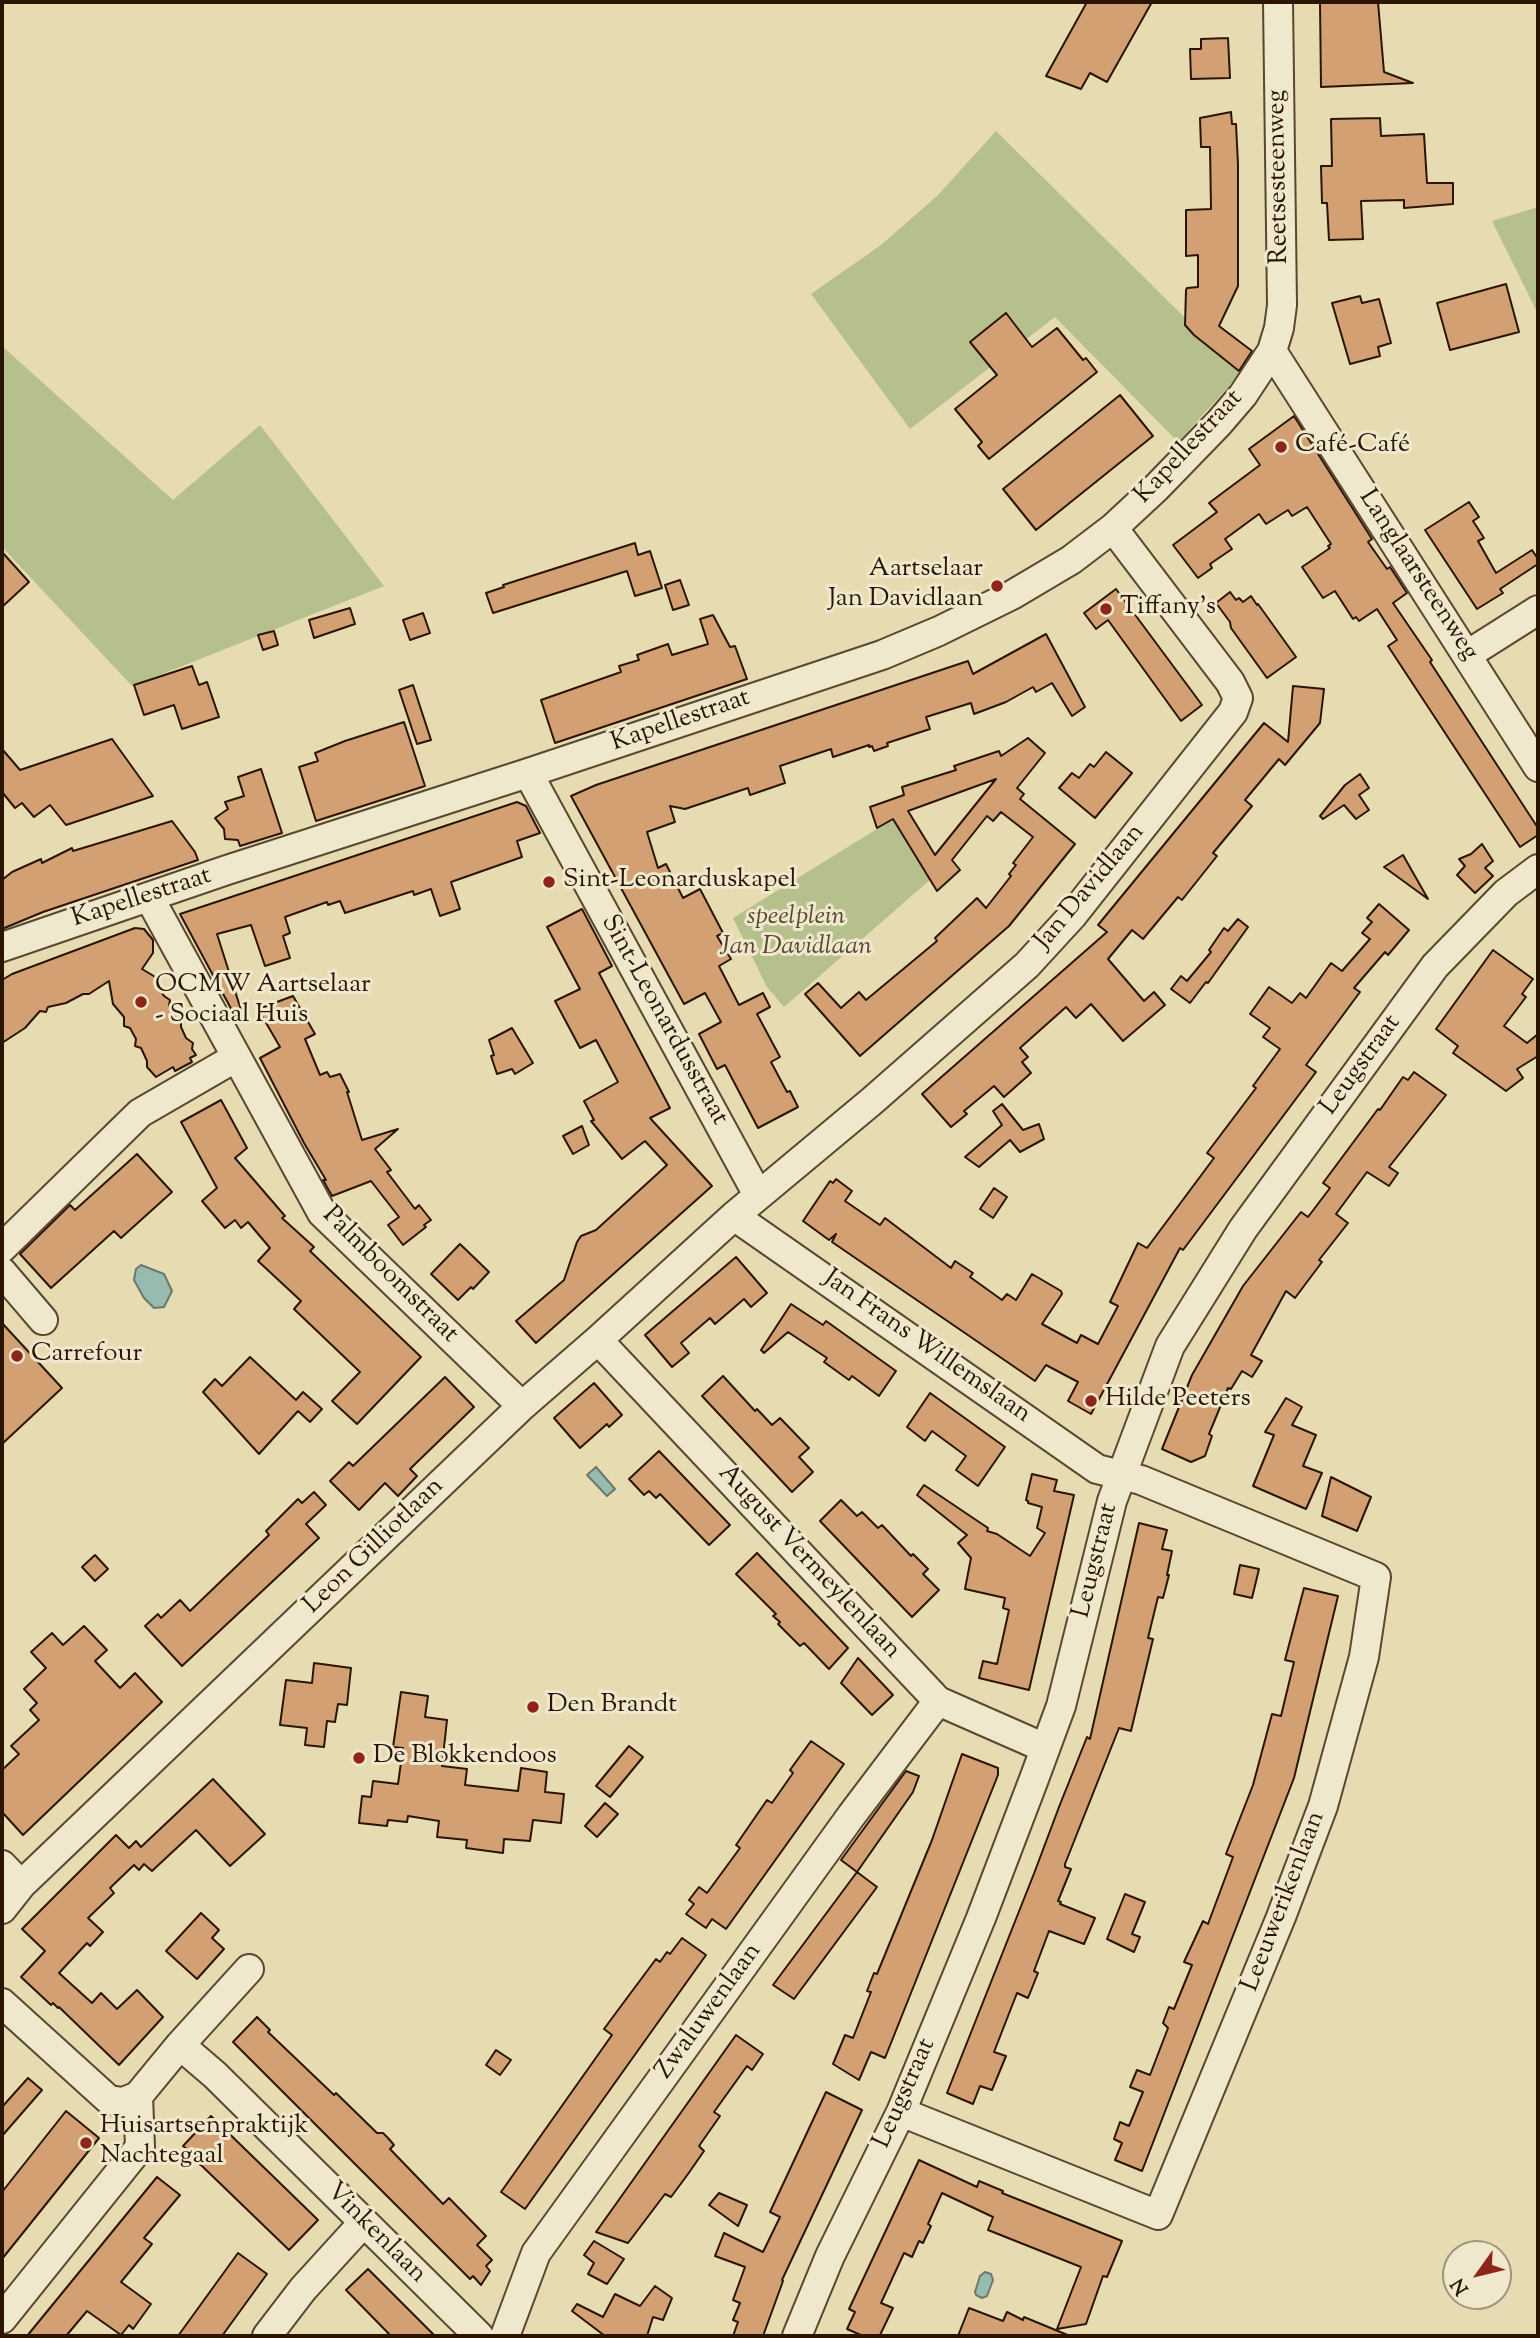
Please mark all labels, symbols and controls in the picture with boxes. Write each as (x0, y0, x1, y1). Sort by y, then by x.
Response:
street label: Reetsesteenweg (1263, 89, 1297, 265)
street label: Kapellestraat (1129, 384, 1251, 512)
place label: Café-Café (1295, 431, 1410, 463)
marker: Café-Café (1273, 439, 1289, 455)
street label: Langlaarsteenweg (1350, 485, 1484, 667)
place label: Aartselaar Jan Davidlaan (828, 555, 983, 616)
marker: Aartselaar Jan Davidlaan (989, 578, 1005, 594)
place label: Tiffany's (1120, 593, 1216, 625)
marker: Tiffany's (1098, 601, 1114, 617)
street label: Kapellestraat (607, 684, 755, 760)
street label: Jan Davidlaan (1029, 819, 1153, 957)
street label: Kapellestraat (68, 862, 216, 936)
place label: Sint-Leonarduskapel (563, 866, 797, 898)
marker: Sint-Leonarduskapel (541, 874, 557, 890)
park label: speelplein Jan Davidlaan (720, 903, 872, 964)
street label: Sint-Leonardusstraat (592, 910, 734, 1132)
place label: OCMW Aartselaar - Sociaal Huis (155, 971, 371, 1032)
marker: OCMW Aartselaar - Sociaal Huis (133, 994, 149, 1010)
street label: Leugstraat (1315, 1010, 1409, 1122)
street label: Palmboomstraat (314, 1201, 464, 1351)
street label: Jan Frans Willemslaan (816, 1264, 1036, 1432)
place label: Carrefour (31, 1340, 142, 1372)
marker: Carrefour (9, 1348, 25, 1364)
place label: Hilde Peeters (1105, 1385, 1251, 1417)
marker: Hilde Peeters (1083, 1393, 1099, 1409)
street label: August Vermeylenlaan (710, 1459, 906, 1667)
street label: Leon Gilliotlaan (298, 1472, 452, 1622)
street label: Leugstraat (1068, 1501, 1126, 1621)
place label: Den Brandt (547, 1691, 677, 1723)
marker: Den Brandt (525, 1699, 541, 1715)
place label: De Blokkendoos (373, 1742, 557, 1774)
marker: De Blokkendoos (351, 1750, 367, 1766)
street label: Leeuwerikenlaan (1236, 1807, 1334, 1997)
street label: Zwaluwenlaan (650, 1938, 770, 2086)
street label: Leugstraat (868, 2034, 944, 2154)
place label: Huisartsenpraktijk Nachtegaal (100, 2112, 309, 2174)
marker: Huisartsenpraktijk Nachtegaal (78, 2135, 94, 2151)
street label: Vinkenlaan (318, 2177, 432, 2291)
north arrow (1442, 2240, 1512, 2310)
text: N (1445, 2272, 1476, 2300)

